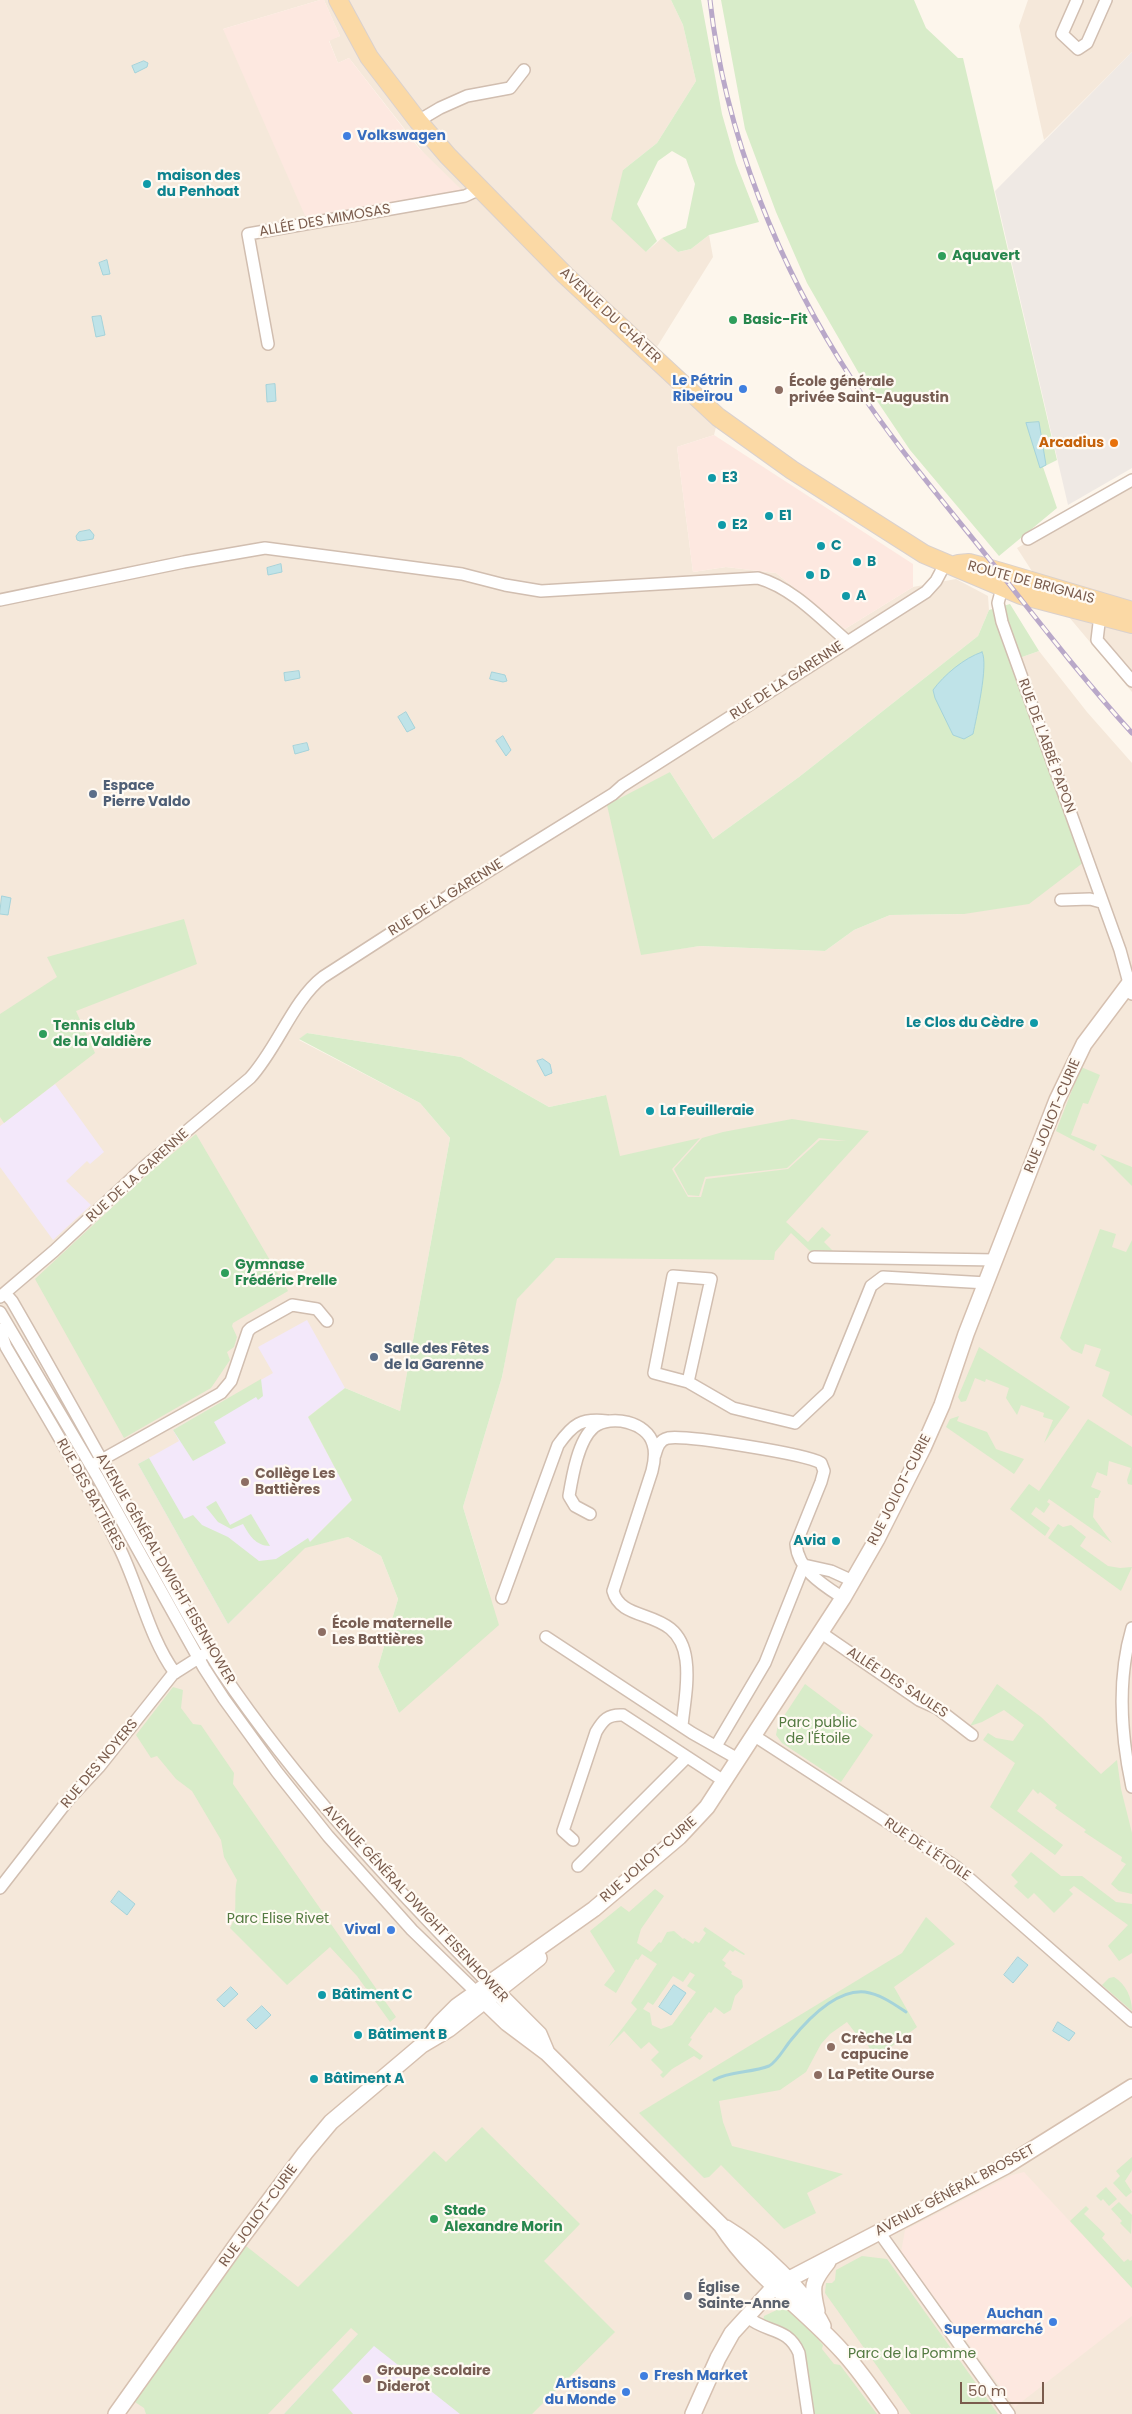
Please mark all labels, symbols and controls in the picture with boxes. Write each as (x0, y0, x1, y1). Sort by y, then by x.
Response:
place label: Volkswagen (357, 128, 446, 144)
marker: Volkswagen (341, 130, 353, 142)
place label: maison des du Penhoat (157, 168, 241, 200)
marker: maison des du Penhoat (141, 178, 153, 190)
street label: ALLÉE DES MIMOSAS (258, 201, 392, 241)
place label: Aquavert (952, 248, 1020, 264)
marker: Aquavert (936, 250, 948, 262)
street label: AVENUE DU CHÂTER (556, 265, 664, 367)
place label: Basic-Fit (743, 312, 808, 328)
marker: Basic-Fit (727, 314, 739, 326)
place label: Le Pétrin Ribeïrou (672, 373, 733, 406)
place label: École générale privée Saint-Augustin (789, 374, 949, 407)
marker: Le Pétrin Ribeïrou (737, 383, 749, 395)
marker: École générale privée Saint-Augustin (773, 384, 785, 396)
place label: Arcadius (1039, 435, 1104, 451)
marker: Arcadius (1108, 437, 1120, 449)
place label: E3 (722, 470, 738, 486)
marker: E3 (706, 472, 718, 484)
place label: E1 (779, 508, 792, 524)
marker: E1 (763, 510, 775, 522)
place label: E2 (732, 517, 748, 533)
marker: E2 (716, 519, 728, 531)
place label: C (831, 538, 842, 554)
marker: C (815, 540, 827, 552)
place label: B (867, 554, 876, 570)
marker: B (851, 556, 863, 568)
street label: ROUTE DE BRIGNAIS (966, 558, 1096, 608)
place label: D (820, 567, 830, 583)
marker: D (804, 569, 816, 581)
place label: A (856, 588, 866, 604)
marker: A (840, 590, 852, 602)
street label: RUE DE LA GARENNE (727, 638, 847, 724)
street label: RUE DE L'ABBÉ PAPON (1014, 676, 1078, 816)
place label: Espace Pierre Valdo (103, 778, 190, 810)
marker: Espace Pierre Valdo (87, 788, 99, 800)
street label: RUE DE LA GARENNE (386, 856, 506, 940)
place label: Le Clos du Cèdre (906, 1015, 1024, 1031)
marker: Le Clos du Cèdre (1028, 1017, 1040, 1029)
place label: Tennis club de la Valdière (53, 1018, 151, 1050)
marker: Tennis club de la Valdière (37, 1028, 49, 1040)
street label: RUE JOLIOT-CURIE (1021, 1056, 1085, 1176)
place label: La Feuilleraie (660, 1103, 754, 1119)
marker: La Feuilleraie (644, 1105, 656, 1117)
street label: RUE DE LA GARENNE (83, 1126, 193, 1226)
place label: Gymnase Frédéric Prelle (235, 1257, 337, 1290)
marker: Gymnase Frédéric Prelle (219, 1267, 231, 1279)
place label: Salle des Fêtes de la Garenne (384, 1341, 489, 1374)
marker: Salle des Fêtes de la Garenne (368, 1351, 380, 1363)
street label: RUE JOLIOT-CURIE (865, 1432, 935, 1548)
street label: RUE DES BATTIÈRES (52, 1436, 128, 1554)
street label: AVENUE GÉNÉRAL DWIGHT EISENHOWER (92, 1451, 238, 1687)
place label: Collège Les Battières (255, 1466, 336, 1498)
marker: Collège Les Battières (239, 1476, 251, 1488)
place label: Avia (793, 1533, 826, 1549)
marker: Avia (830, 1535, 842, 1547)
place label: École maternelle Les Battières (332, 1616, 452, 1648)
marker: École maternelle Les Battières (316, 1626, 328, 1638)
street label: ALLÉE DES SAULES (843, 1644, 951, 1722)
park label: Parc public de l'Étoile (779, 1715, 857, 1748)
street label: RUE DES NOYERS (58, 1716, 142, 1812)
street label: AVENUE GÉNÉRAL DWIGHT EISENHOWER (319, 1802, 511, 2006)
street label: RUE JOLIOT-CURIE (597, 1813, 701, 1907)
street label: RUE DE L'ÉTOILE (881, 1815, 973, 1885)
park label: Parc Elise Rivet (227, 1911, 329, 1927)
place label: Vival (344, 1922, 381, 1938)
marker: Vival (385, 1924, 397, 1936)
place label: Bâtiment C (332, 1987, 413, 2003)
marker: Bâtiment C (316, 1989, 328, 2001)
place label: Bâtiment B (368, 2027, 447, 2043)
marker: Bâtiment B (352, 2029, 364, 2041)
place label: Crèche La capucine (841, 2031, 912, 2064)
marker: Crèche La capucine (825, 2041, 837, 2053)
place label: La Petite Ourse (828, 2067, 934, 2083)
marker: La Petite Ourse (812, 2069, 824, 2081)
place label: Bâtiment A (324, 2071, 404, 2087)
marker: Bâtiment A (308, 2073, 320, 2085)
street label: AVENUE GÉNÉRAL BROSSET (872, 2142, 1038, 2240)
street label: RUE JOLIOT-CURIE (216, 2162, 302, 2270)
place label: Stade Alexandre Morin (444, 2203, 563, 2236)
marker: Stade Alexandre Morin (428, 2213, 440, 2225)
place label: Église Sainte-Anne (698, 2280, 790, 2312)
marker: Église Sainte-Anne (682, 2290, 694, 2302)
place label: Auchan Supermarché (944, 2306, 1043, 2338)
marker: Auchan Supermarché (1047, 2316, 1059, 2328)
park label: Parc de la Pomme (848, 2346, 976, 2362)
place label: Groupe scolaire Diderot (377, 2363, 491, 2396)
place label: Fresh Market (654, 2368, 748, 2384)
marker: Fresh Market (638, 2370, 650, 2382)
scale bar (962, 2372, 1046, 2404)
marker: Groupe scolaire Diderot (361, 2373, 373, 2385)
place label: Artisans du Monde (545, 2376, 616, 2408)
text: 50 m (968, 2380, 1006, 2401)
marker: Artisans du Monde (620, 2386, 632, 2398)

